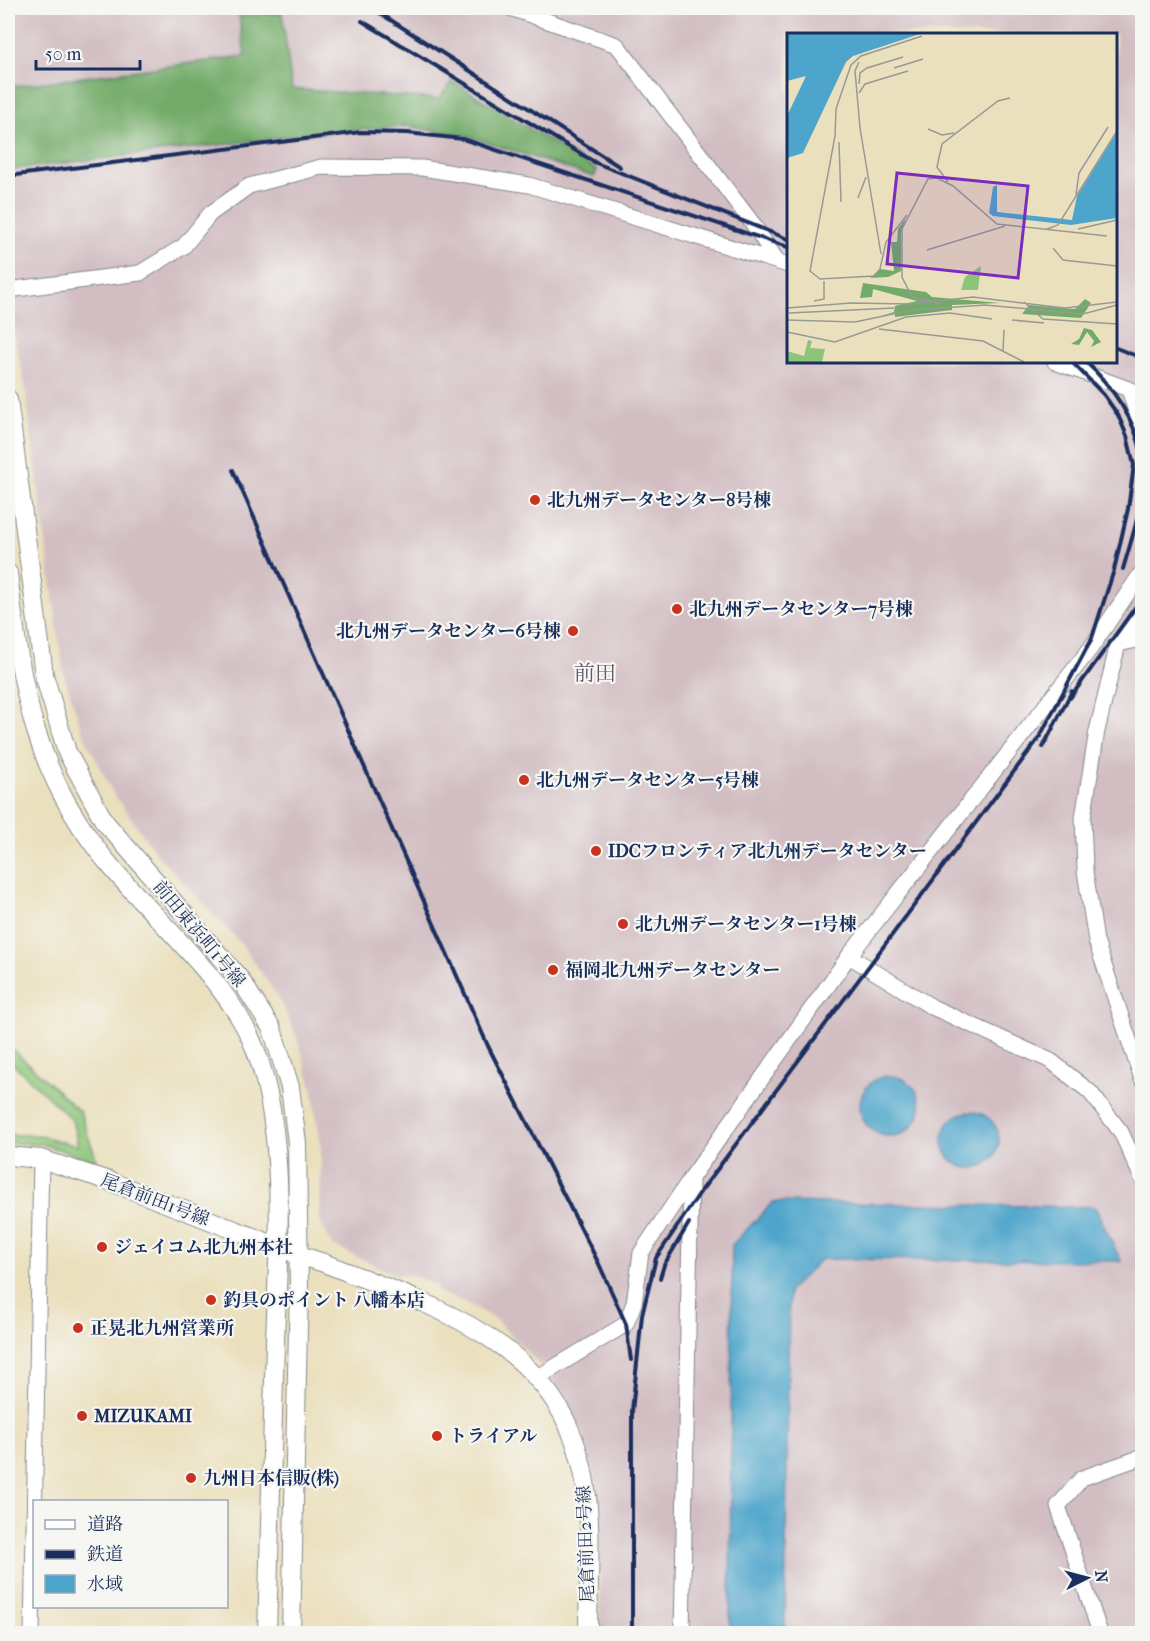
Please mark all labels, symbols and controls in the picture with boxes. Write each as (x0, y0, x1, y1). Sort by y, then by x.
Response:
scale bar (36, 33, 140, 71)
inset map (787, 33, 1117, 363)
text: 50 m (45, 44, 82, 65)
place label: 北九州データセンター8号棟 (547, 490, 771, 511)
marker: 北九州データセンター8号棟 (528, 493, 542, 507)
place label: 北九州データセンター7号棟 (689, 599, 913, 620)
marker: 北九州データセンター7号棟 (670, 602, 684, 616)
place label: 北九州データセンター6号棟 (336, 621, 561, 642)
marker: 北九州データセンター6号棟 (566, 624, 580, 638)
district label: 前田 (574, 661, 616, 685)
place label: 北九州データセンター5号棟 (536, 770, 759, 791)
marker: 北九州データセンター5号棟 (517, 773, 531, 787)
place label: IDCフロンティア北九州データセンター (608, 841, 927, 862)
marker: IDCフロンティア北九州データセンター (589, 844, 603, 858)
street label: 前田東浜町1号線 (148, 877, 250, 991)
place label: 北九州データセンター1号棟 (635, 914, 857, 935)
marker: 北九州データセンター1号棟 (616, 917, 630, 931)
place label: 福岡北九州データセンター (565, 960, 780, 981)
marker: 福岡北九州データセンター (546, 963, 560, 977)
street label: 尾倉前田1号線 (98, 1170, 212, 1230)
place label: ジェイコム北九州本社 (114, 1237, 293, 1258)
marker: ジェイコム北九州本社 (95, 1240, 109, 1254)
place label: 釣具のポイント 八幡本店 (223, 1290, 425, 1311)
marker: 釣具のポイント 八幡本店 (204, 1293, 218, 1307)
place label: 正晃北九州営業所 (90, 1318, 234, 1339)
marker: 正晃北九州営業所 (71, 1321, 85, 1335)
place label: MIZUKAMI (93, 1406, 192, 1427)
marker: MIZUKAMI (75, 1409, 89, 1423)
place label: トライアル (449, 1426, 537, 1447)
marker: トライアル (430, 1429, 444, 1443)
place label: 九州日本信販(株) (203, 1468, 339, 1489)
marker: 九州日本信販(株) (184, 1471, 198, 1485)
street label: 尾倉前田2号線 (573, 1485, 599, 1603)
legend (33, 1500, 228, 1608)
text: 道路 (87, 1514, 123, 1535)
text: 鉄道 (87, 1544, 123, 1565)
north arrow (1057, 1548, 1117, 1608)
text: N (1091, 1569, 1112, 1584)
text: 水域 (87, 1574, 123, 1595)

